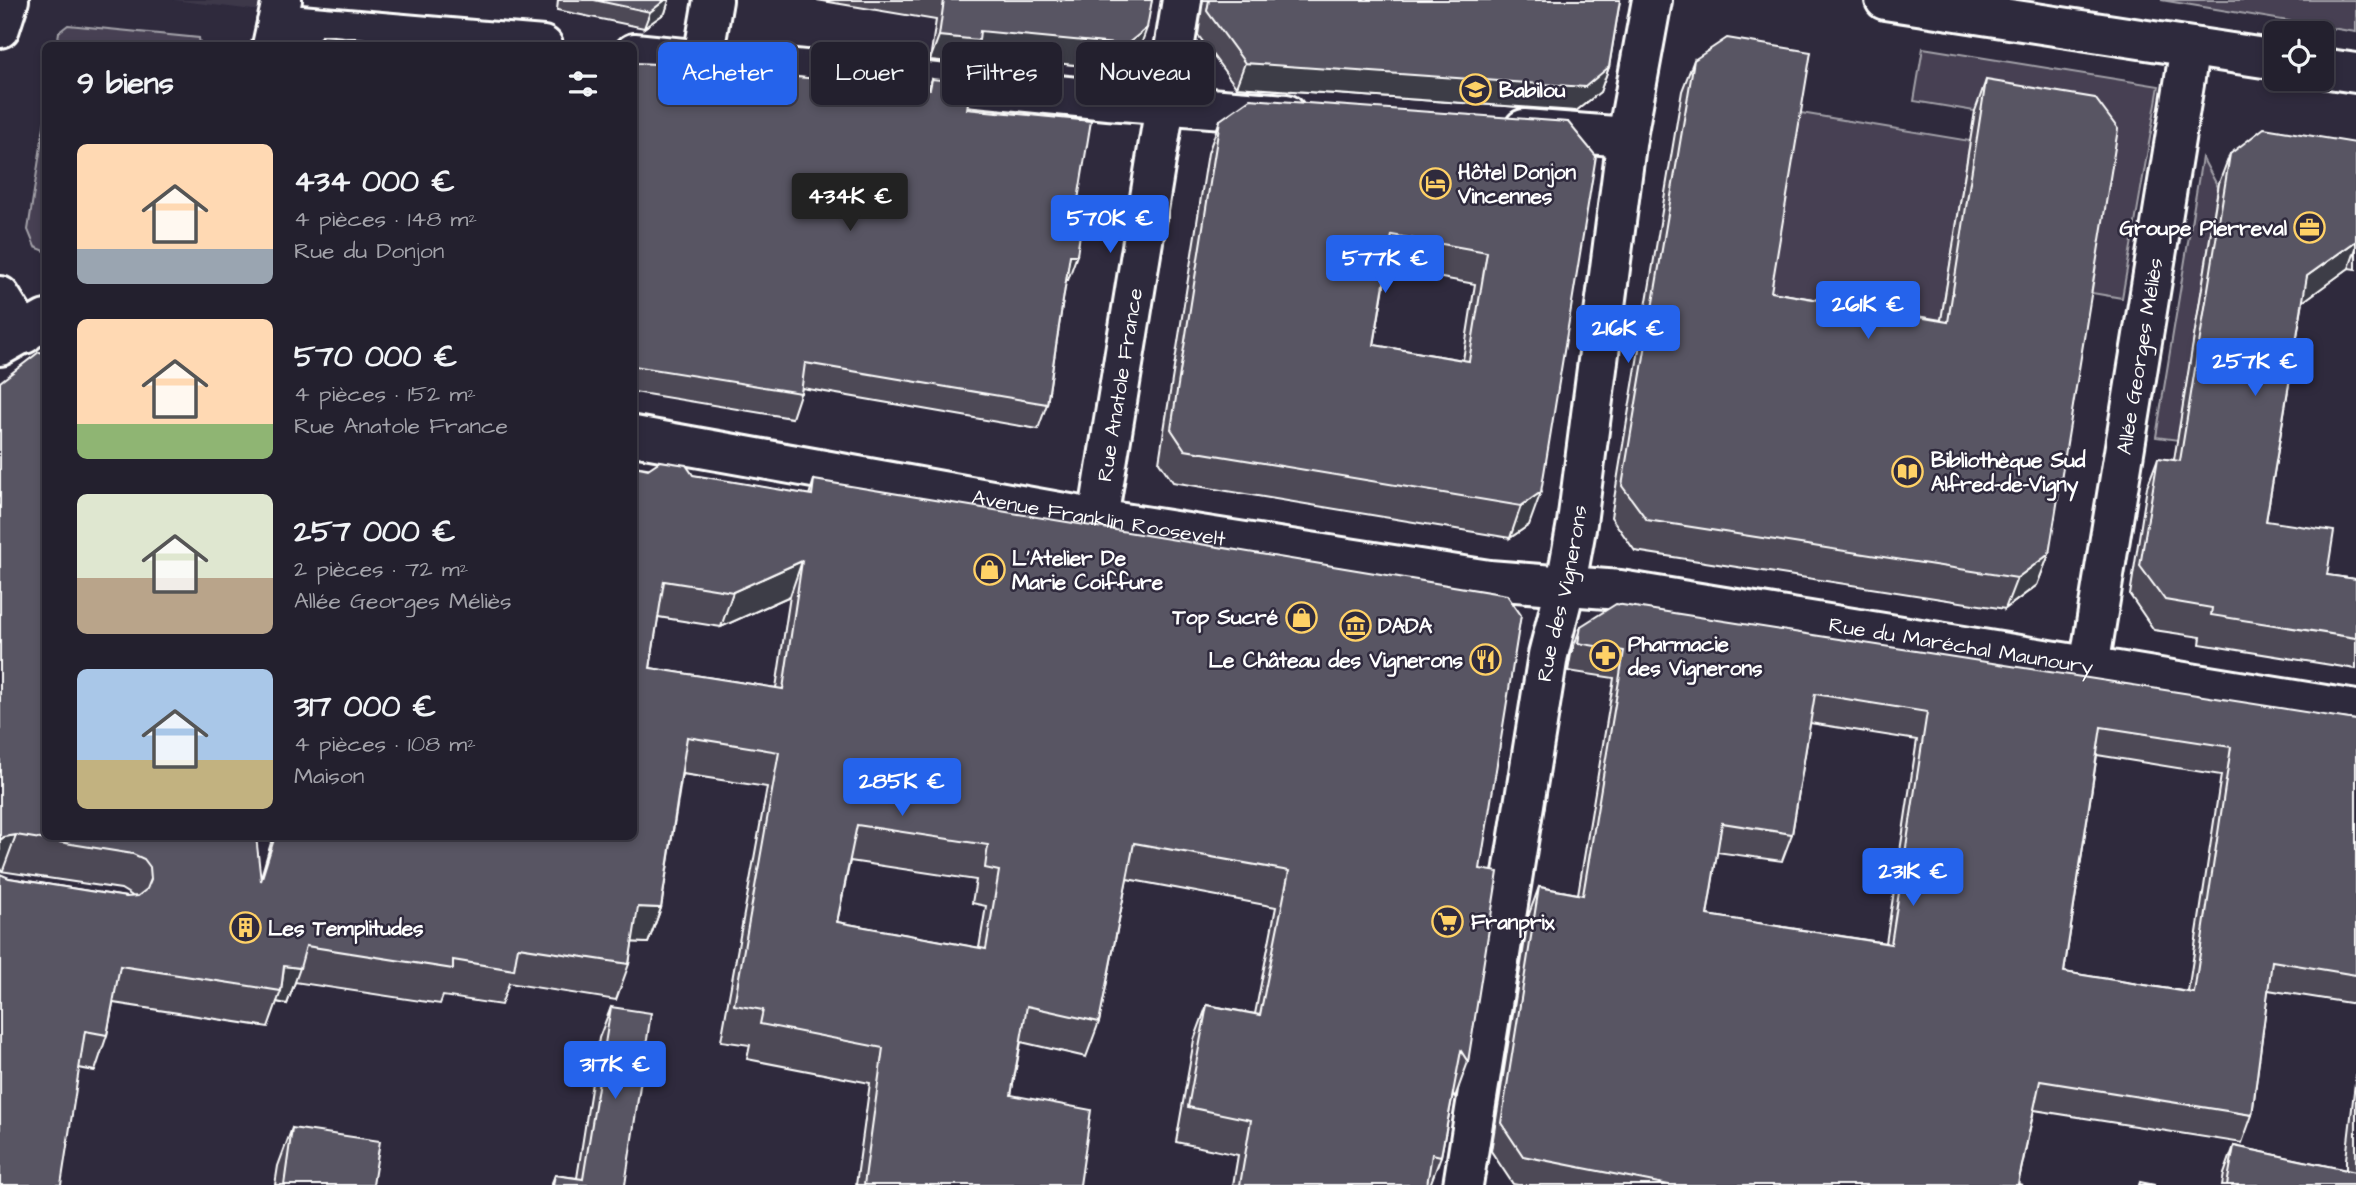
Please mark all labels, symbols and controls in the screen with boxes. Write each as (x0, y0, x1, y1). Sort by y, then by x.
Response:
map controls (2264, 21, 2334, 91)
button: locate (2264, 21, 2334, 91)
chip: Acheter (658, 42, 797, 105)
chip: Louer (811, 42, 928, 105)
chip: Filtres (942, 42, 1062, 105)
chip: Nouveau (1076, 42, 1214, 105)
text: 9 biens (77, 63, 174, 105)
icon: filters (564, 65, 602, 103)
school or university icon: Babilou (1459, 73, 1493, 107)
place label: Babilou (1499, 76, 1566, 105)
place label: Hôtel Donjon Vincennes (1457, 158, 1577, 211)
text: 434 000 € (294, 161, 455, 203)
hotel icon: Hôtel Donjon Vincennes (1418, 167, 1452, 201)
icon: home (133, 172, 217, 256)
pin: 434K € (793, 174, 907, 233)
text: 434K € (808, 180, 892, 212)
pin: 570K € (1053, 196, 1167, 255)
text: 570K € (1067, 202, 1153, 234)
text: 4 pièces · 148 m² (294, 203, 477, 235)
office icon: Groupe Pierreval (2293, 211, 2327, 245)
place label: Groupe Pierreval (2120, 214, 2288, 244)
text: Rue du Donjon (294, 235, 444, 267)
pin: 577K € (1328, 236, 1442, 295)
text: 577K € (1342, 242, 1428, 274)
street label: Allée Georges Méliès (2110, 256, 2170, 457)
pin: 261K € (1811, 282, 1925, 341)
street label: Rue Anatole France (1090, 286, 1150, 484)
text: 261K € (1832, 288, 1904, 320)
pin: 216K € (1571, 306, 1685, 365)
text: 216K € (1592, 312, 1664, 344)
text: 570 000 € (294, 336, 457, 378)
pin: 257K € (2198, 338, 2312, 398)
text: 257K € (2212, 345, 2298, 377)
icon: home (133, 347, 217, 431)
text: 4 pièces · 152 m² (294, 378, 476, 410)
text: Rue Anatole France (294, 410, 508, 442)
place label: Bibliothèque Sud Alfred-de-Vigny (1931, 446, 2086, 502)
library icon: Bibliothèque Sud Alfred-de-Vigny (1891, 455, 1925, 489)
street label: Avenue Franklin Roosevelt (970, 483, 1228, 554)
street label: Rue des Vignerons (1530, 503, 1594, 684)
text: 257 000 € (294, 511, 456, 553)
icon: home (133, 522, 217, 606)
place label: L’Atelier De Marie Coiffure (1012, 544, 1164, 597)
text: 2 pièces · 72 m² (294, 553, 468, 585)
shop icon: L’Atelier De Marie Coiffure (972, 553, 1006, 587)
text: Allée Georges Méliès (294, 585, 512, 617)
shop icon: Top Sucré (1284, 600, 1318, 634)
place label: Top Sucré (1172, 603, 1279, 633)
museum icon: DADA (1338, 609, 1372, 643)
street label: Rue du Maréchal Maunoury (1827, 610, 2096, 684)
place label: DADA (1378, 612, 1433, 641)
place label: Pharmacie des Vignerons (1627, 630, 1763, 685)
pharmacy icon: Pharmacie des Vignerons (1588, 639, 1622, 673)
restaurant icon: Le Château des Vignerons (1469, 643, 1503, 677)
place label: Le Château des Vignerons (1209, 646, 1463, 677)
text: 317 000 € (294, 686, 436, 728)
icon: home (133, 697, 217, 781)
text: 4 pièces · 108 m² (294, 728, 476, 760)
pin: 285K € (845, 758, 959, 818)
text: Maison (294, 760, 364, 792)
text: 285K € (859, 765, 945, 797)
pin: 231K € (1856, 848, 1970, 908)
text: 231K € (1878, 855, 1948, 887)
supermarket icon: Franprix (1431, 905, 1465, 939)
place label: Franprix (1471, 908, 1556, 938)
building icon: Les Templitudes (228, 911, 262, 945)
place label: Les Templitudes (268, 914, 424, 944)
pin: 317K € (558, 1042, 672, 1101)
text: 317K € (580, 1048, 650, 1080)

